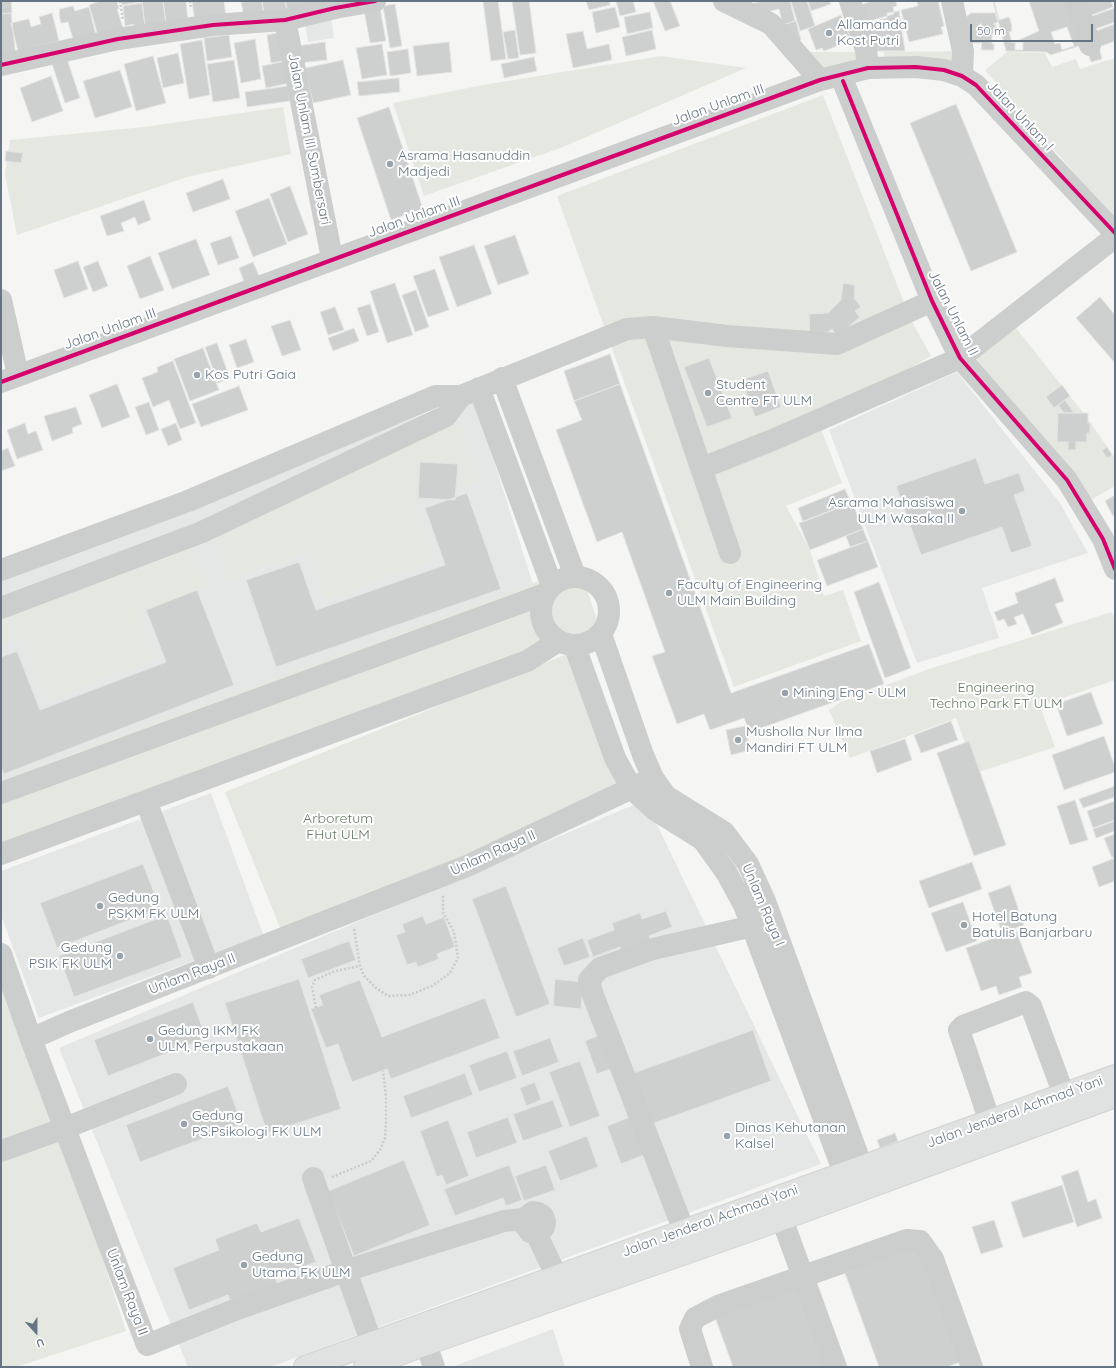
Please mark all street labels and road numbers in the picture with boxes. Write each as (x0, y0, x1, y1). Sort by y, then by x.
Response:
street label: Jalan Unlam III Sumbersari (284, 52, 334, 226)
street label: Jalan Unlam I (983, 77, 1057, 155)
street label: Jalan Unlam III (670, 81, 766, 129)
street label: Jalan Unlam III (366, 193, 462, 241)
street label: Jalan Unlam II (924, 268, 982, 358)
street label: Jalan Unlam III (62, 305, 158, 353)
street label: Unlam Raya II (448, 827, 538, 879)
street label: Unlam Raya I (738, 861, 788, 949)
street label: Unlam Raya II (146, 950, 238, 998)
street label: Jalan Jenderal Achmad Yani (925, 1072, 1105, 1152)
street label: Jalan Jenderal Achmad Yani (620, 1181, 800, 1261)
street label: Unlam Raya II (103, 1246, 151, 1338)

